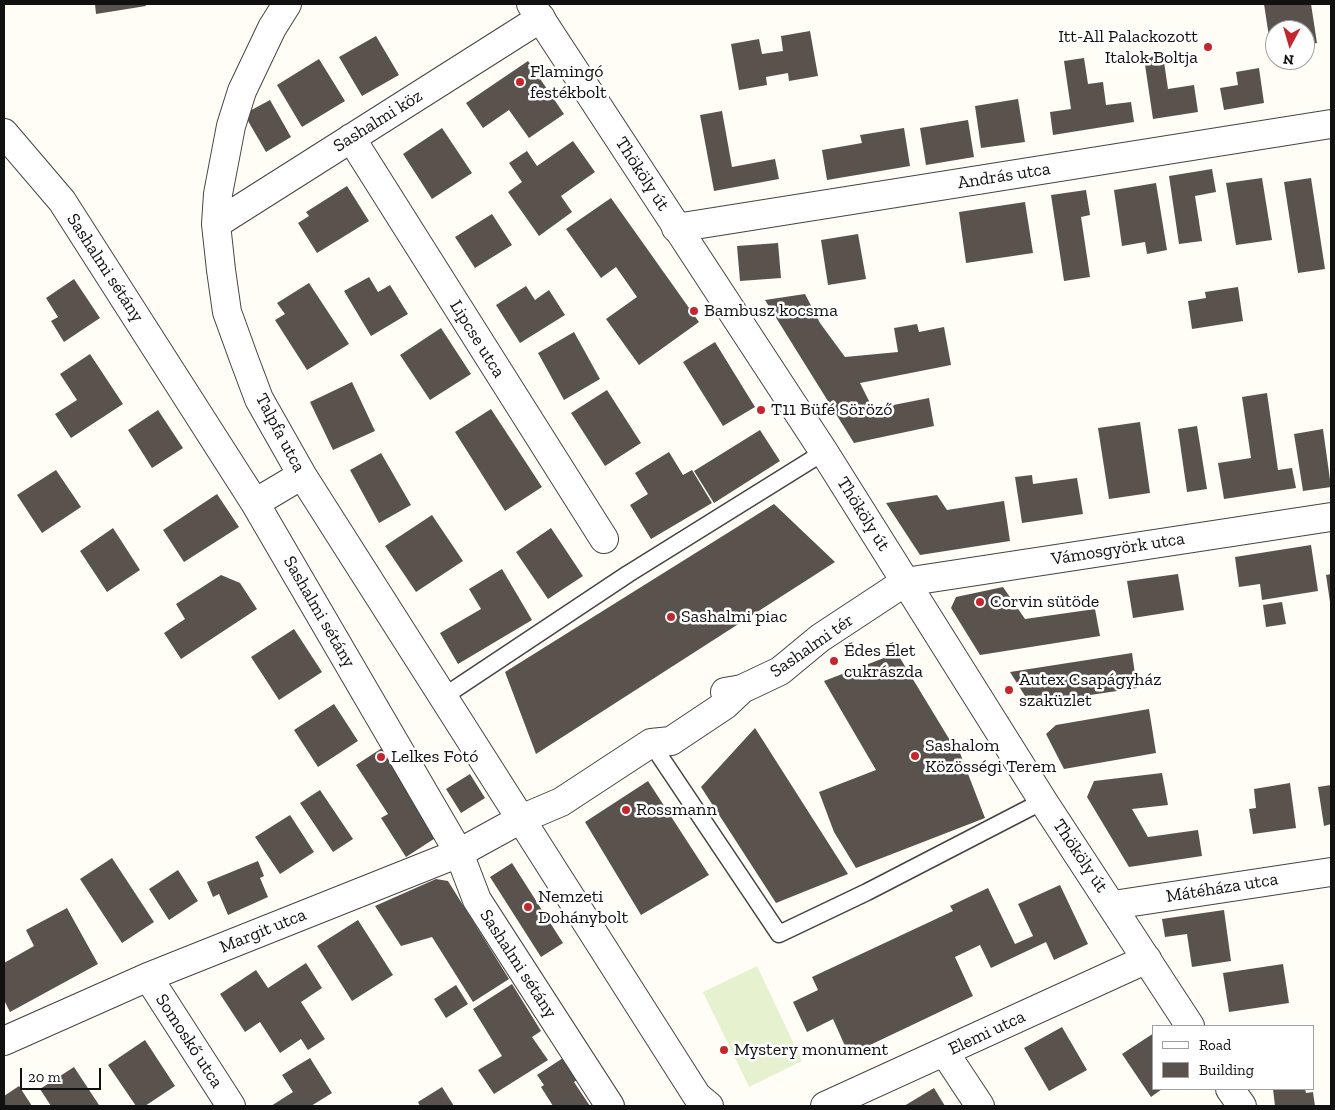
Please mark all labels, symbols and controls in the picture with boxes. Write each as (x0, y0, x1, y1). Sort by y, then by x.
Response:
north arrow (1265, 20, 1315, 70)
place label: Itt-All Palackozott Italok Boltja (1058, 26, 1198, 68)
marker: Itt-All Palackozott Italok Boltja (1202, 41, 1214, 53)
text: N (1282, 50, 1295, 68)
place label: Flamingó festékbolt (530, 61, 607, 104)
marker: Flamingó festékbolt (514, 76, 526, 88)
street label: Sashalmi köz (329, 85, 427, 157)
street label: Thököly út (610, 133, 674, 215)
street label: András utca (956, 158, 1052, 194)
street label: Sashalmi sétány (62, 210, 148, 326)
street label: Lipcse utca (445, 296, 509, 382)
place label: Bambusz kocsma (704, 300, 838, 322)
marker: Bambusz kocsma (688, 305, 700, 317)
street label: Talpfa utca (250, 390, 310, 476)
place label: T11 Büfé Söröző (771, 399, 892, 421)
marker: T11 Büfé Söröző (755, 404, 767, 416)
street label: Thököly út (832, 473, 894, 555)
street label: Vámosgyörk utca (1050, 528, 1186, 570)
street label: Sashalmi sétány (278, 552, 360, 672)
place label: Corvin sütöde (990, 591, 1099, 613)
marker: Corvin sütöde (974, 596, 986, 608)
place label: Sashalmi piac (681, 606, 787, 628)
street label: Sashalmi tér (766, 609, 858, 683)
marker: Sashalmi piac (665, 611, 677, 623)
place label: Édes Élet cukrászda (844, 640, 923, 682)
marker: Édes Élet cukrászda (828, 655, 840, 667)
place label: Autex Csapágyház szaküzlet (1019, 669, 1161, 712)
marker: Autex Csapágyház szaküzlet (1003, 684, 1015, 696)
place label: Sashalom Közösségi Terem (925, 735, 1056, 778)
place label: Lelkes Fotó (391, 746, 478, 768)
marker: Sashalom Közösségi Terem (909, 750, 921, 762)
marker: Lelkes Fotó (375, 751, 387, 763)
place label: Rossmann (636, 799, 717, 821)
marker: Rossmann (620, 804, 632, 816)
street label: Thököly út (1048, 815, 1112, 897)
street label: Mátéháza utca (1164, 868, 1280, 908)
place label: Nemzeti Dohánybolt (538, 886, 628, 929)
marker: Nemzeti Dohánybolt (522, 901, 534, 913)
street label: Margit utca (217, 904, 309, 958)
street label: Sashalmi sétány (475, 906, 561, 1022)
street label: Somoskő utca (151, 990, 227, 1092)
street label: Elemi utca (945, 1006, 1029, 1060)
legend (1152, 1025, 1315, 1090)
text: Road (1199, 1036, 1231, 1054)
place label: Mystery monument (734, 1039, 888, 1061)
marker: Mystery monument (718, 1044, 730, 1056)
scale bar (22, 1058, 104, 1090)
text: Building (1199, 1061, 1254, 1079)
text: 20 m (28, 1068, 61, 1086)

